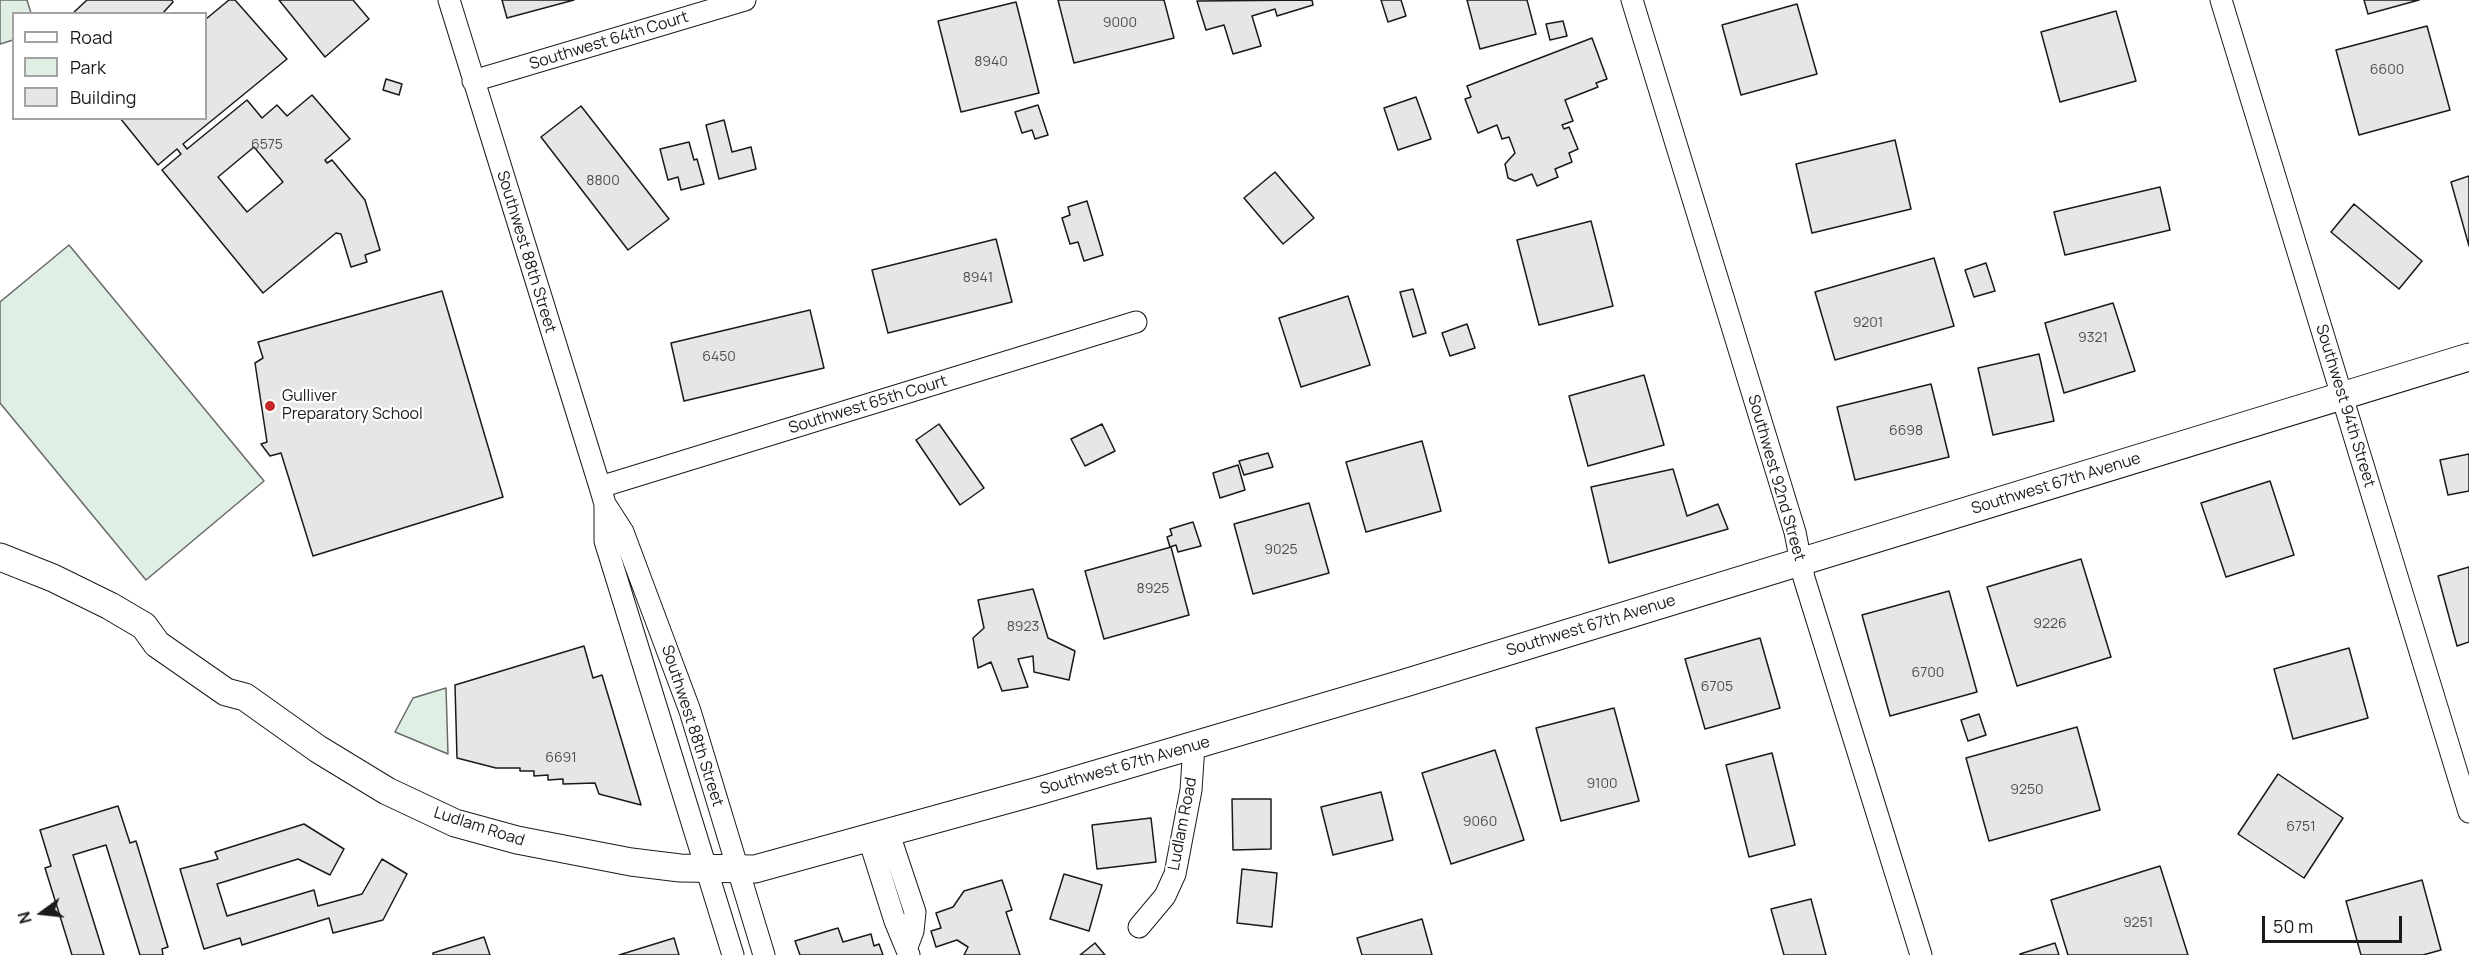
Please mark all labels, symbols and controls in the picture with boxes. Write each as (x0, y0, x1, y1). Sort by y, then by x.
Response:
street label: Southwest 64th Court (527, 8, 691, 74)
legend (12, 12, 207, 120)
house number: 9000 (1103, 15, 1137, 31)
text: Road (70, 25, 113, 49)
house number: 8940 (974, 54, 1008, 70)
text: Park (70, 55, 106, 79)
house number: 6600 (2370, 62, 2404, 78)
text: Building (70, 85, 136, 109)
house number: 6575 (251, 137, 283, 153)
street label: Southwest 88th Street (492, 169, 560, 335)
house number: 8800 (586, 173, 620, 189)
house number: 8941 (963, 270, 993, 286)
house number: 9201 (1853, 315, 1883, 331)
street label: Southwest 94th Street (2311, 322, 2379, 490)
house number: 9321 (2078, 330, 2108, 346)
house number: 6450 (702, 349, 736, 365)
street label: Southwest 65th Court (786, 372, 950, 438)
place label: Gulliver Preparatory School (282, 387, 423, 425)
street label: Southwest 92nd Street (1743, 393, 1809, 563)
marker: Gulliver Preparatory School (263, 399, 277, 413)
house number: 6698 (1889, 423, 1923, 439)
street label: Southwest 67th Avenue (1969, 449, 2143, 519)
house number: 9025 (1264, 542, 1298, 558)
house number: 8925 (1137, 581, 1169, 597)
street label: Southwest 67th Avenue (1504, 591, 1678, 661)
house number: 9226 (2033, 616, 2067, 632)
house number: 8923 (1007, 619, 1039, 635)
street label: Southwest 88th Street (657, 643, 727, 809)
house number: 6700 (1912, 665, 1944, 681)
house number: 6705 (1701, 679, 1733, 695)
street label: Southwest 67th Avenue (1038, 733, 1212, 799)
house number: 6691 (545, 750, 577, 766)
street label: Ludlam Road (1165, 776, 1201, 872)
house number: 9100 (1586, 776, 1618, 792)
house number: 9250 (2010, 782, 2044, 798)
street label: Ludlam Road (431, 803, 527, 851)
house number: 9060 (1463, 814, 1497, 830)
house number: 6751 (2286, 819, 2316, 835)
north arrow (12, 883, 72, 943)
scale bar (2265, 904, 2404, 942)
text: N (12, 909, 37, 926)
text: 50 m (2273, 914, 2313, 938)
house number: 9251 (2123, 915, 2153, 931)

